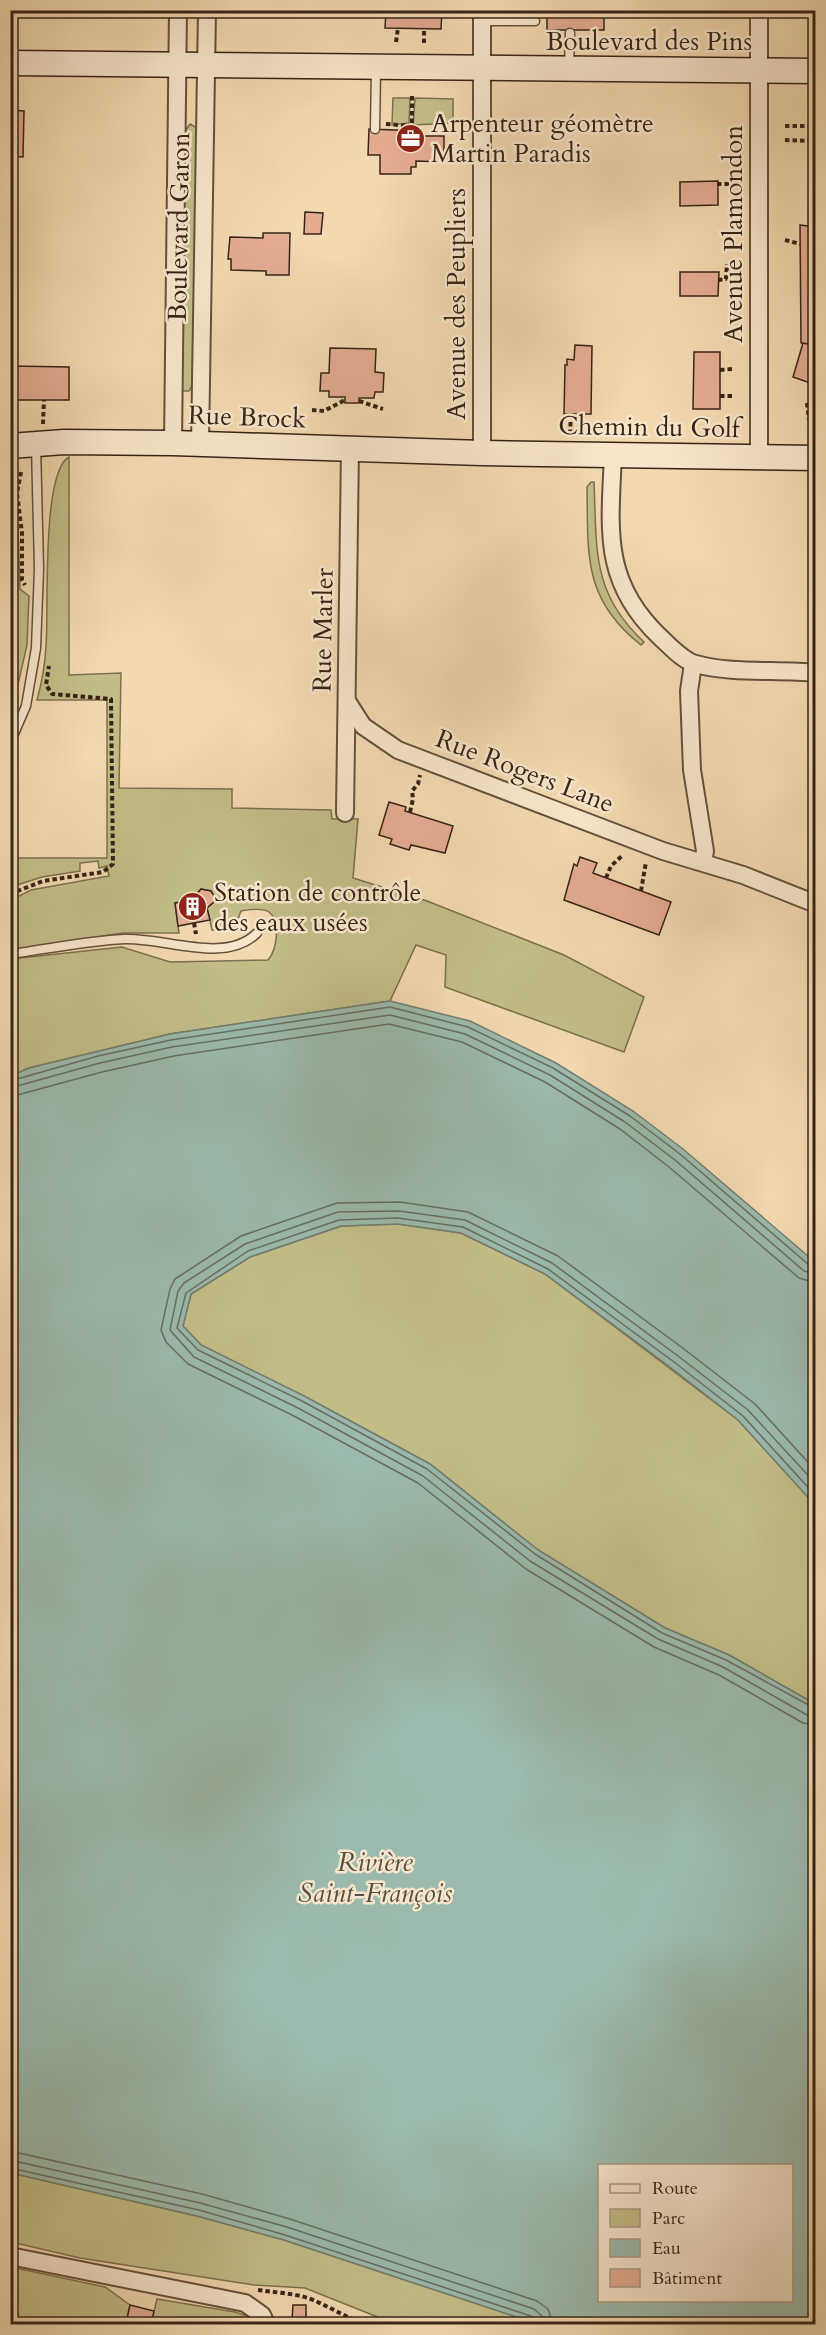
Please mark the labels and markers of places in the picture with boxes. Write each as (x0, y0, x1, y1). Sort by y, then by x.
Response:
place label: Arpenteur géomètre Martin Paradis (431, 106, 654, 171)
office icon: Arpenteur géomètre Martin Paradis (394, 122, 426, 154)
place label: Station de contrôle des eaux usées (214, 875, 421, 940)
building icon: Station de contrôle des eaux usées (177, 891, 209, 923)

